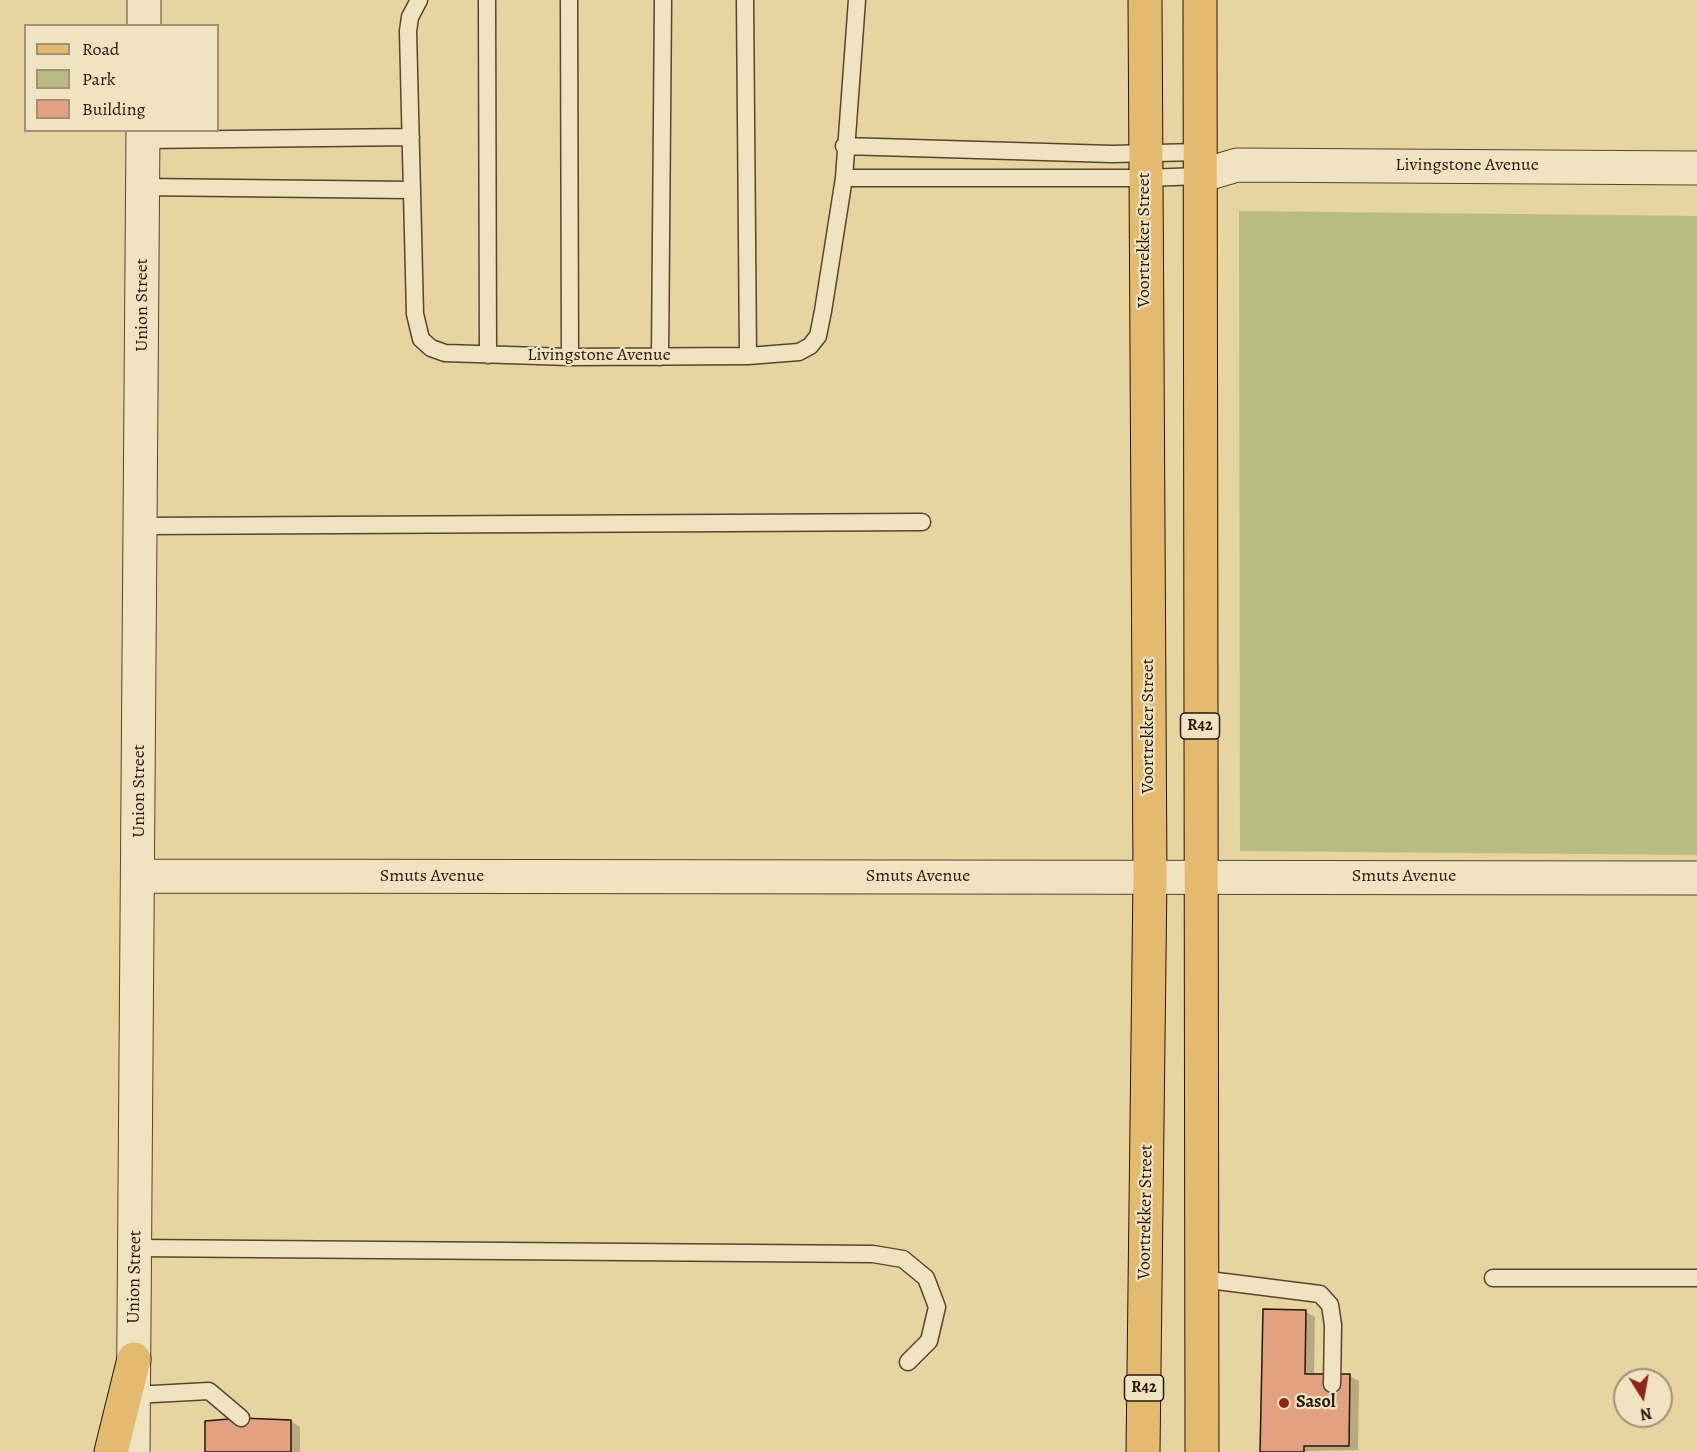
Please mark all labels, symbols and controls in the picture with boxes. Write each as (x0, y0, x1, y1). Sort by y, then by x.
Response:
legend (24, 24, 219, 132)
text: Road (82, 37, 119, 61)
text: Park (82, 67, 116, 91)
text: Building (82, 97, 146, 121)
street label: Livingstone Avenue (1395, 155, 1539, 177)
street label: Voortrekker Street (1134, 172, 1156, 308)
street label: Union Street (132, 258, 154, 352)
street label: Livingstone Avenue (527, 345, 671, 367)
street label: Voortrekker Street (1138, 658, 1160, 794)
road number: R42 (1180, 713, 1220, 739)
street label: Union Street (129, 744, 151, 838)
street label: Smuts Avenue (380, 866, 484, 888)
street label: Smuts Avenue (866, 866, 970, 888)
street label: Smuts Avenue (1352, 866, 1456, 888)
street label: Voortrekker Street (1134, 1144, 1158, 1280)
street label: Union Street (123, 1230, 147, 1324)
north arrow (1613, 1368, 1673, 1428)
road number: R42 (1124, 1375, 1164, 1401)
place label: Sasol (1296, 1392, 1335, 1414)
marker: Sasol (1277, 1396, 1291, 1410)
text: N (1638, 1402, 1654, 1426)

